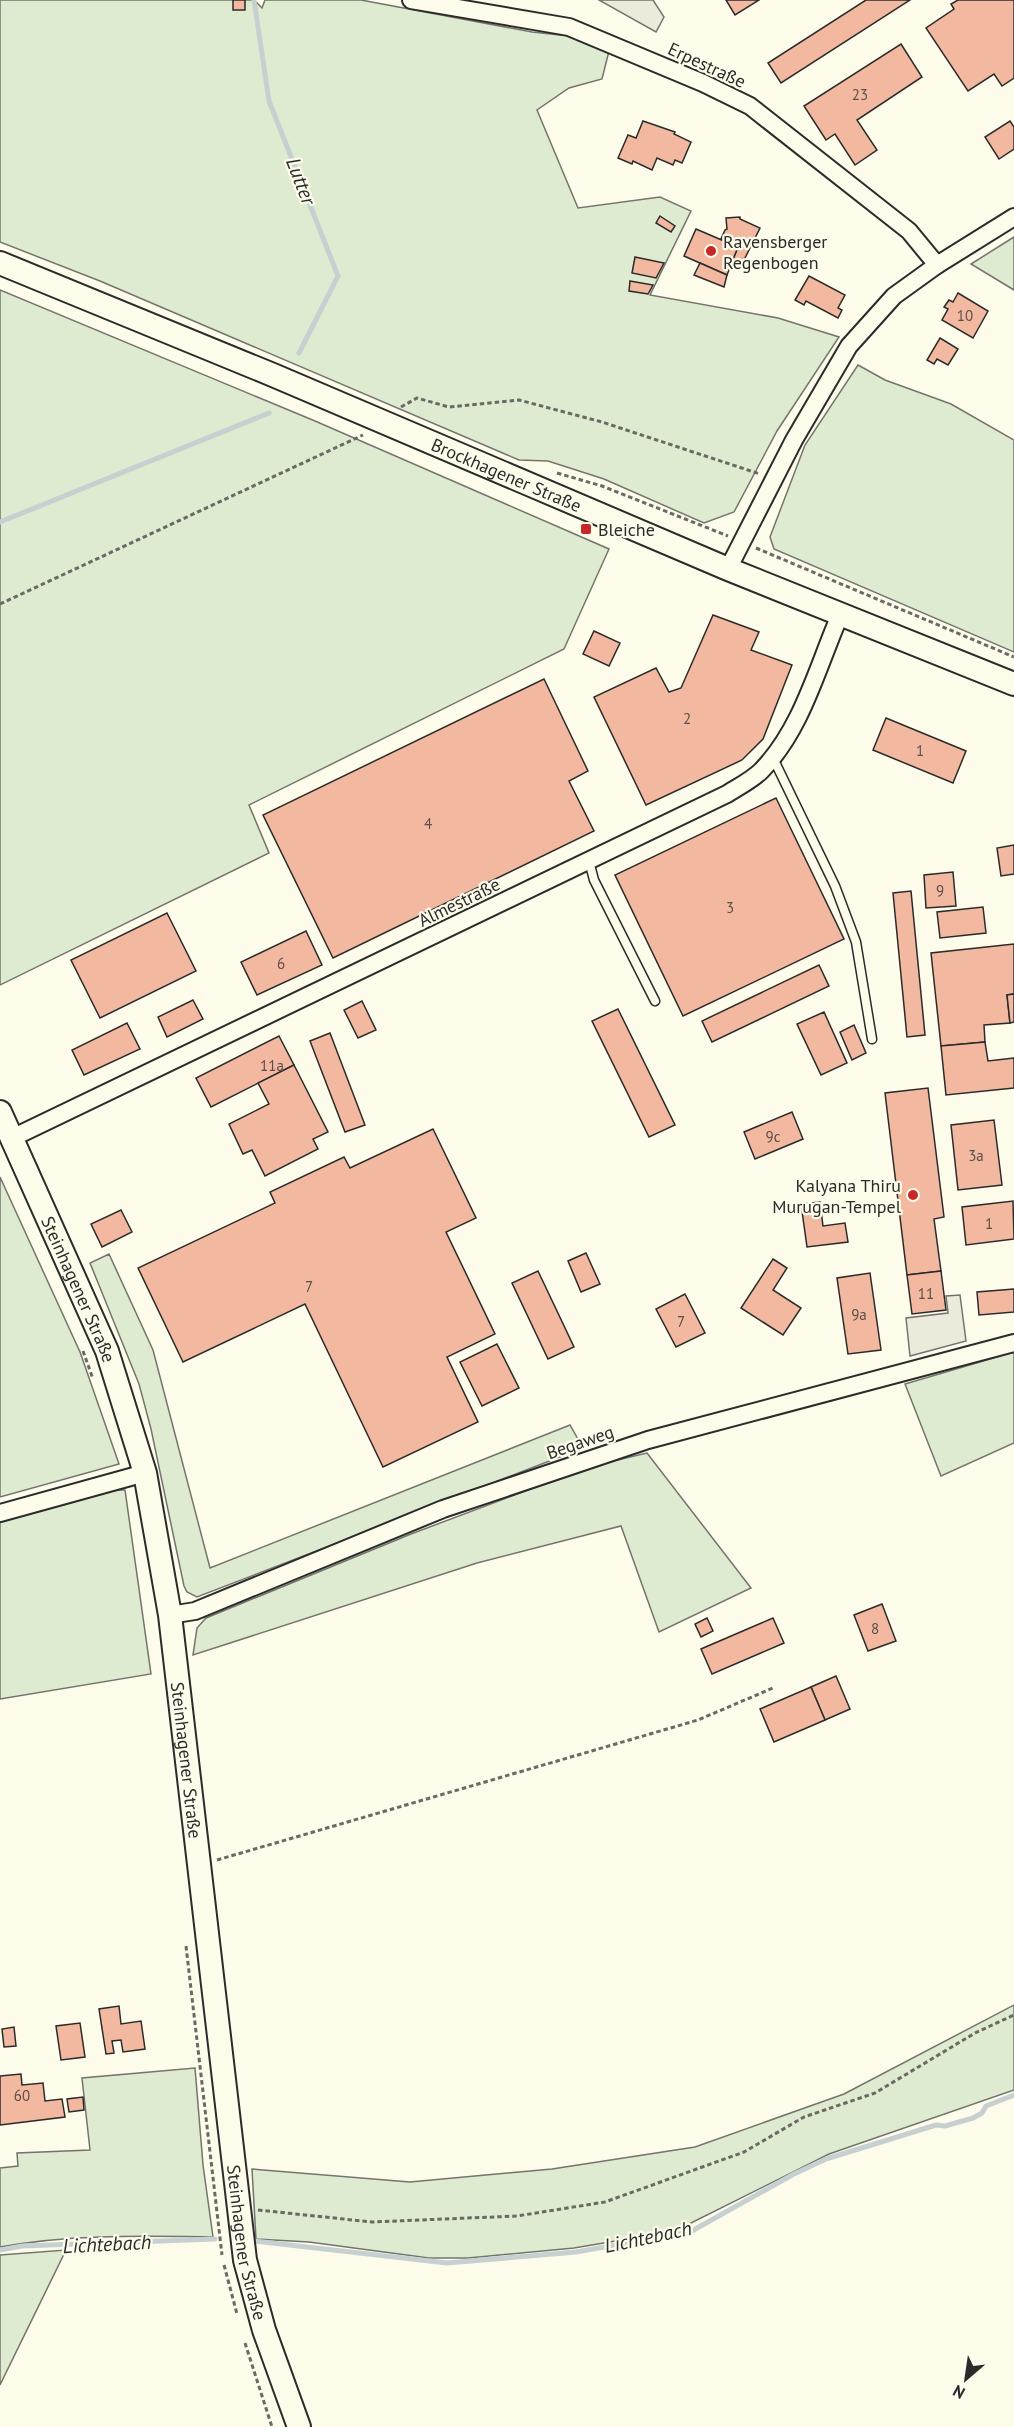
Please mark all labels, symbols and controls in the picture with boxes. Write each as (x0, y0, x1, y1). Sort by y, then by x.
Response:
street label: Erpestraße (664, 37, 750, 93)
house number: 23 (852, 85, 868, 104)
water label: Lutter (280, 154, 322, 210)
place label: Ravensberger Regenbogen (723, 230, 827, 274)
marker: Ravensberger Regenbogen (704, 244, 718, 258)
house number: 10 (957, 306, 973, 325)
street label: Brockhagener Straße (428, 432, 585, 517)
place label: Bleiche (598, 518, 655, 541)
marker: Bleiche (579, 522, 593, 536)
house number: 2 (683, 709, 691, 728)
house number: 1 (916, 741, 924, 760)
house number: 4 (424, 814, 432, 833)
street label: Almestraße (414, 872, 504, 932)
house number: 9 (936, 881, 944, 900)
house number: 3 (726, 898, 734, 917)
house number: 6 (277, 954, 285, 973)
house number: 11a (260, 1056, 284, 1075)
house number: 9c (766, 1127, 781, 1146)
house number: 3a (968, 1146, 984, 1165)
place label: Kalyana Thiru Murugan-Tempel (772, 1174, 902, 1218)
marker: Kalyana Thiru Murugan-Tempel (906, 1188, 920, 1202)
street label: Steinhagener Straße (37, 1213, 121, 1365)
house number: 1 (985, 1214, 993, 1233)
house number: 7 (305, 1277, 313, 1296)
house number: 11 (918, 1284, 934, 1303)
house number: 9a (851, 1305, 867, 1324)
house number: 7 (677, 1312, 685, 1331)
street label: Begaweg (543, 1420, 617, 1464)
house number: 8 (871, 1619, 879, 1638)
street label: Steinhagener Straße (166, 1681, 207, 1840)
house number: 60 (14, 2086, 30, 2105)
street label: Steinhagener Straße (223, 2163, 272, 2322)
water label: Lichtebach (602, 2215, 694, 2259)
water label: Lichtebach (62, 2229, 152, 2259)
north arrow (936, 2349, 996, 2409)
text: N (949, 2381, 968, 2403)

